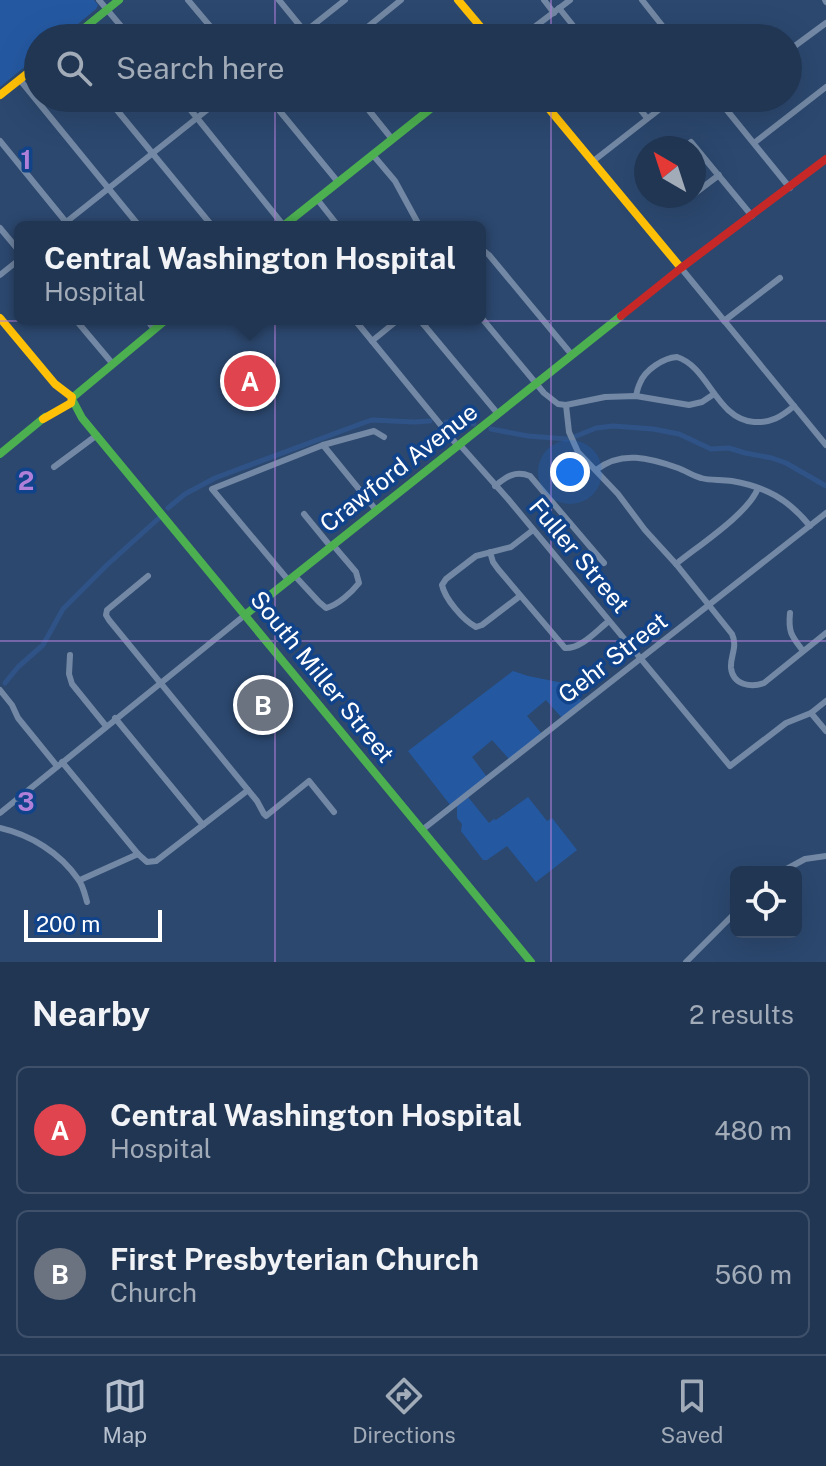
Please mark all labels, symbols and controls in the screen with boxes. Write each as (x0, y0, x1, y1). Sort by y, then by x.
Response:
search box (24, 24, 802, 112)
icon: search (52, 46, 96, 90)
text: Search here (116, 50, 284, 86)
north arrow (634, 136, 706, 208)
text: 1 (20, 144, 32, 175)
popup (14, 221, 486, 325)
text: Central Washington Hospital (44, 240, 456, 276)
text: Hospital (44, 276, 146, 307)
pin: A (224, 351, 276, 411)
street label: Crawford Avenue (314, 397, 483, 537)
your location (550, 452, 590, 492)
text: 2 (18, 465, 34, 496)
street label: Fuller Street (524, 493, 636, 618)
street label: South Miller Street (245, 585, 400, 768)
street label: Gehr Street (552, 606, 672, 708)
pin: B (237, 675, 289, 735)
text: 3 (17, 786, 35, 817)
map controls (730, 866, 802, 938)
button: locate (730, 866, 802, 938)
scale bar (24, 906, 162, 942)
text: 200 m (36, 911, 100, 937)
text: Nearby (32, 994, 150, 1034)
text: 2 results (689, 999, 794, 1030)
text: Central Washington Hospital (110, 1097, 522, 1133)
text: A (51, 1115, 69, 1146)
text: 480 m (714, 1115, 792, 1146)
text: Hospital (110, 1133, 212, 1164)
text: First Presbyterian Church (110, 1241, 479, 1277)
text: B (51, 1259, 69, 1290)
text: 560 m (715, 1259, 792, 1290)
text: Church (110, 1277, 197, 1308)
tab: Map (103, 1374, 147, 1448)
tab: Directions (352, 1374, 456, 1448)
tab: Saved (661, 1374, 723, 1448)

